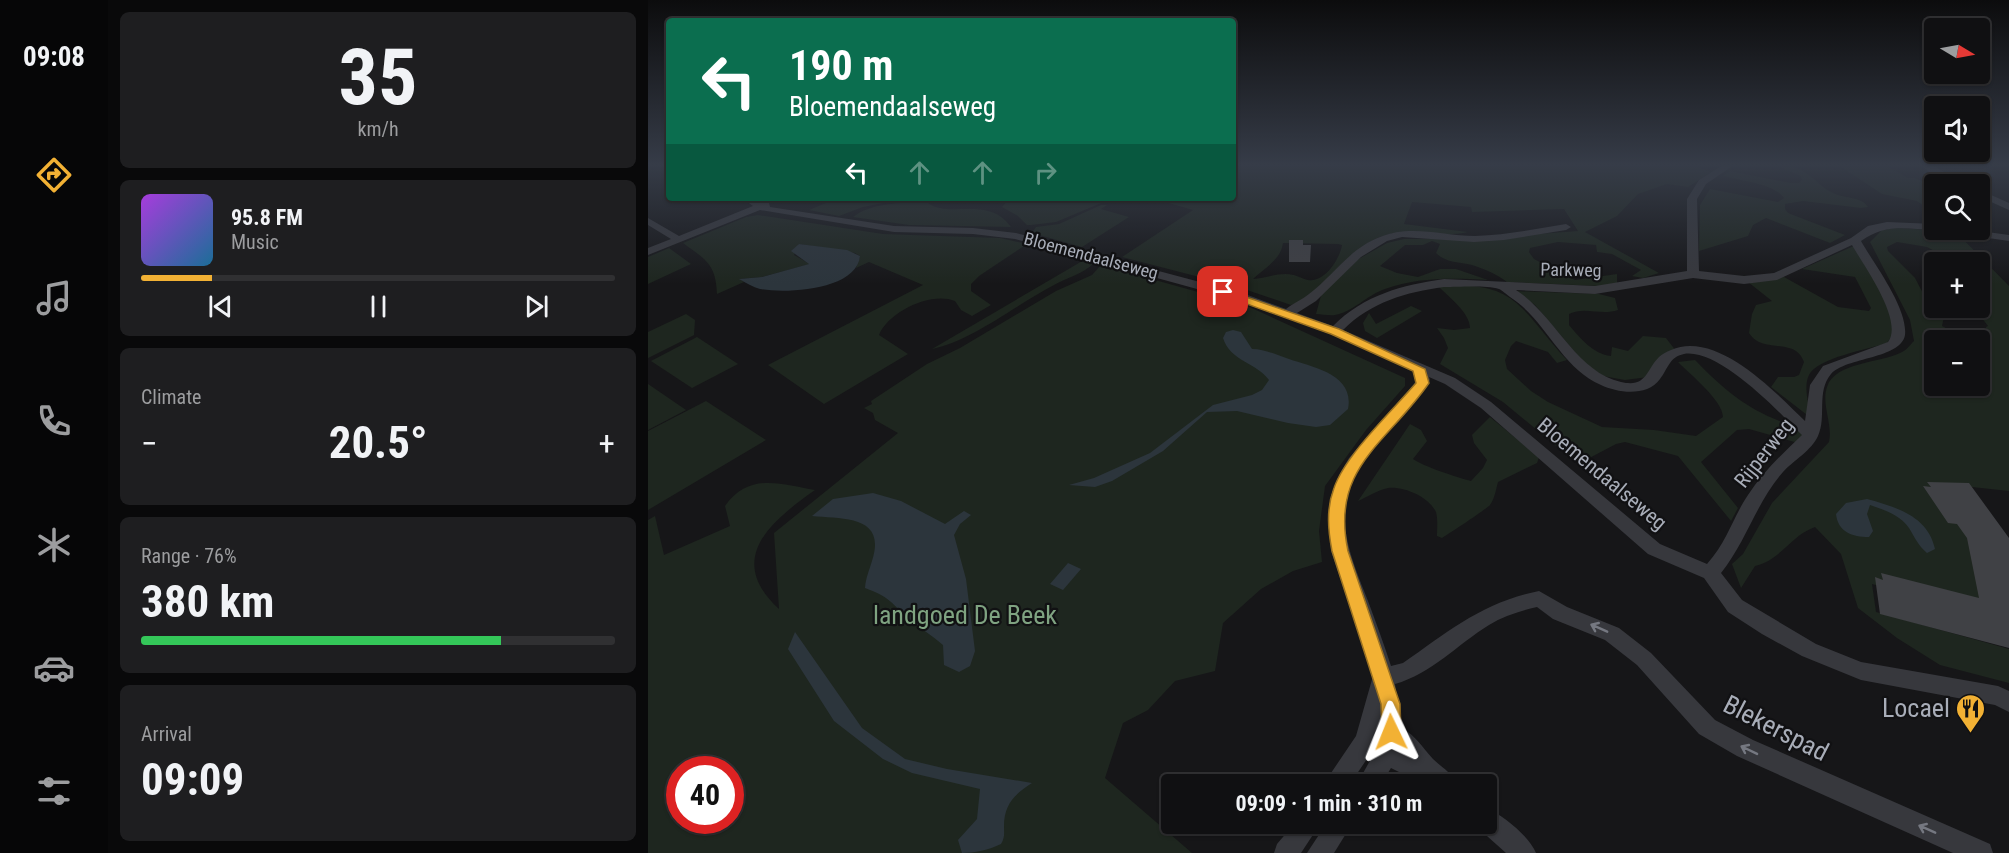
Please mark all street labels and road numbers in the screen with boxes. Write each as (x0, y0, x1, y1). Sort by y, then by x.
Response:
street label: Bloemendaalseweg (1022, 228, 1161, 284)
street label: Parkweg (1540, 258, 1602, 281)
street label: Bloemendaalseweg (1533, 413, 1671, 535)
street label: Rijperweg (1730, 414, 1798, 492)
street label: Blekerspad (1718, 689, 1834, 767)

